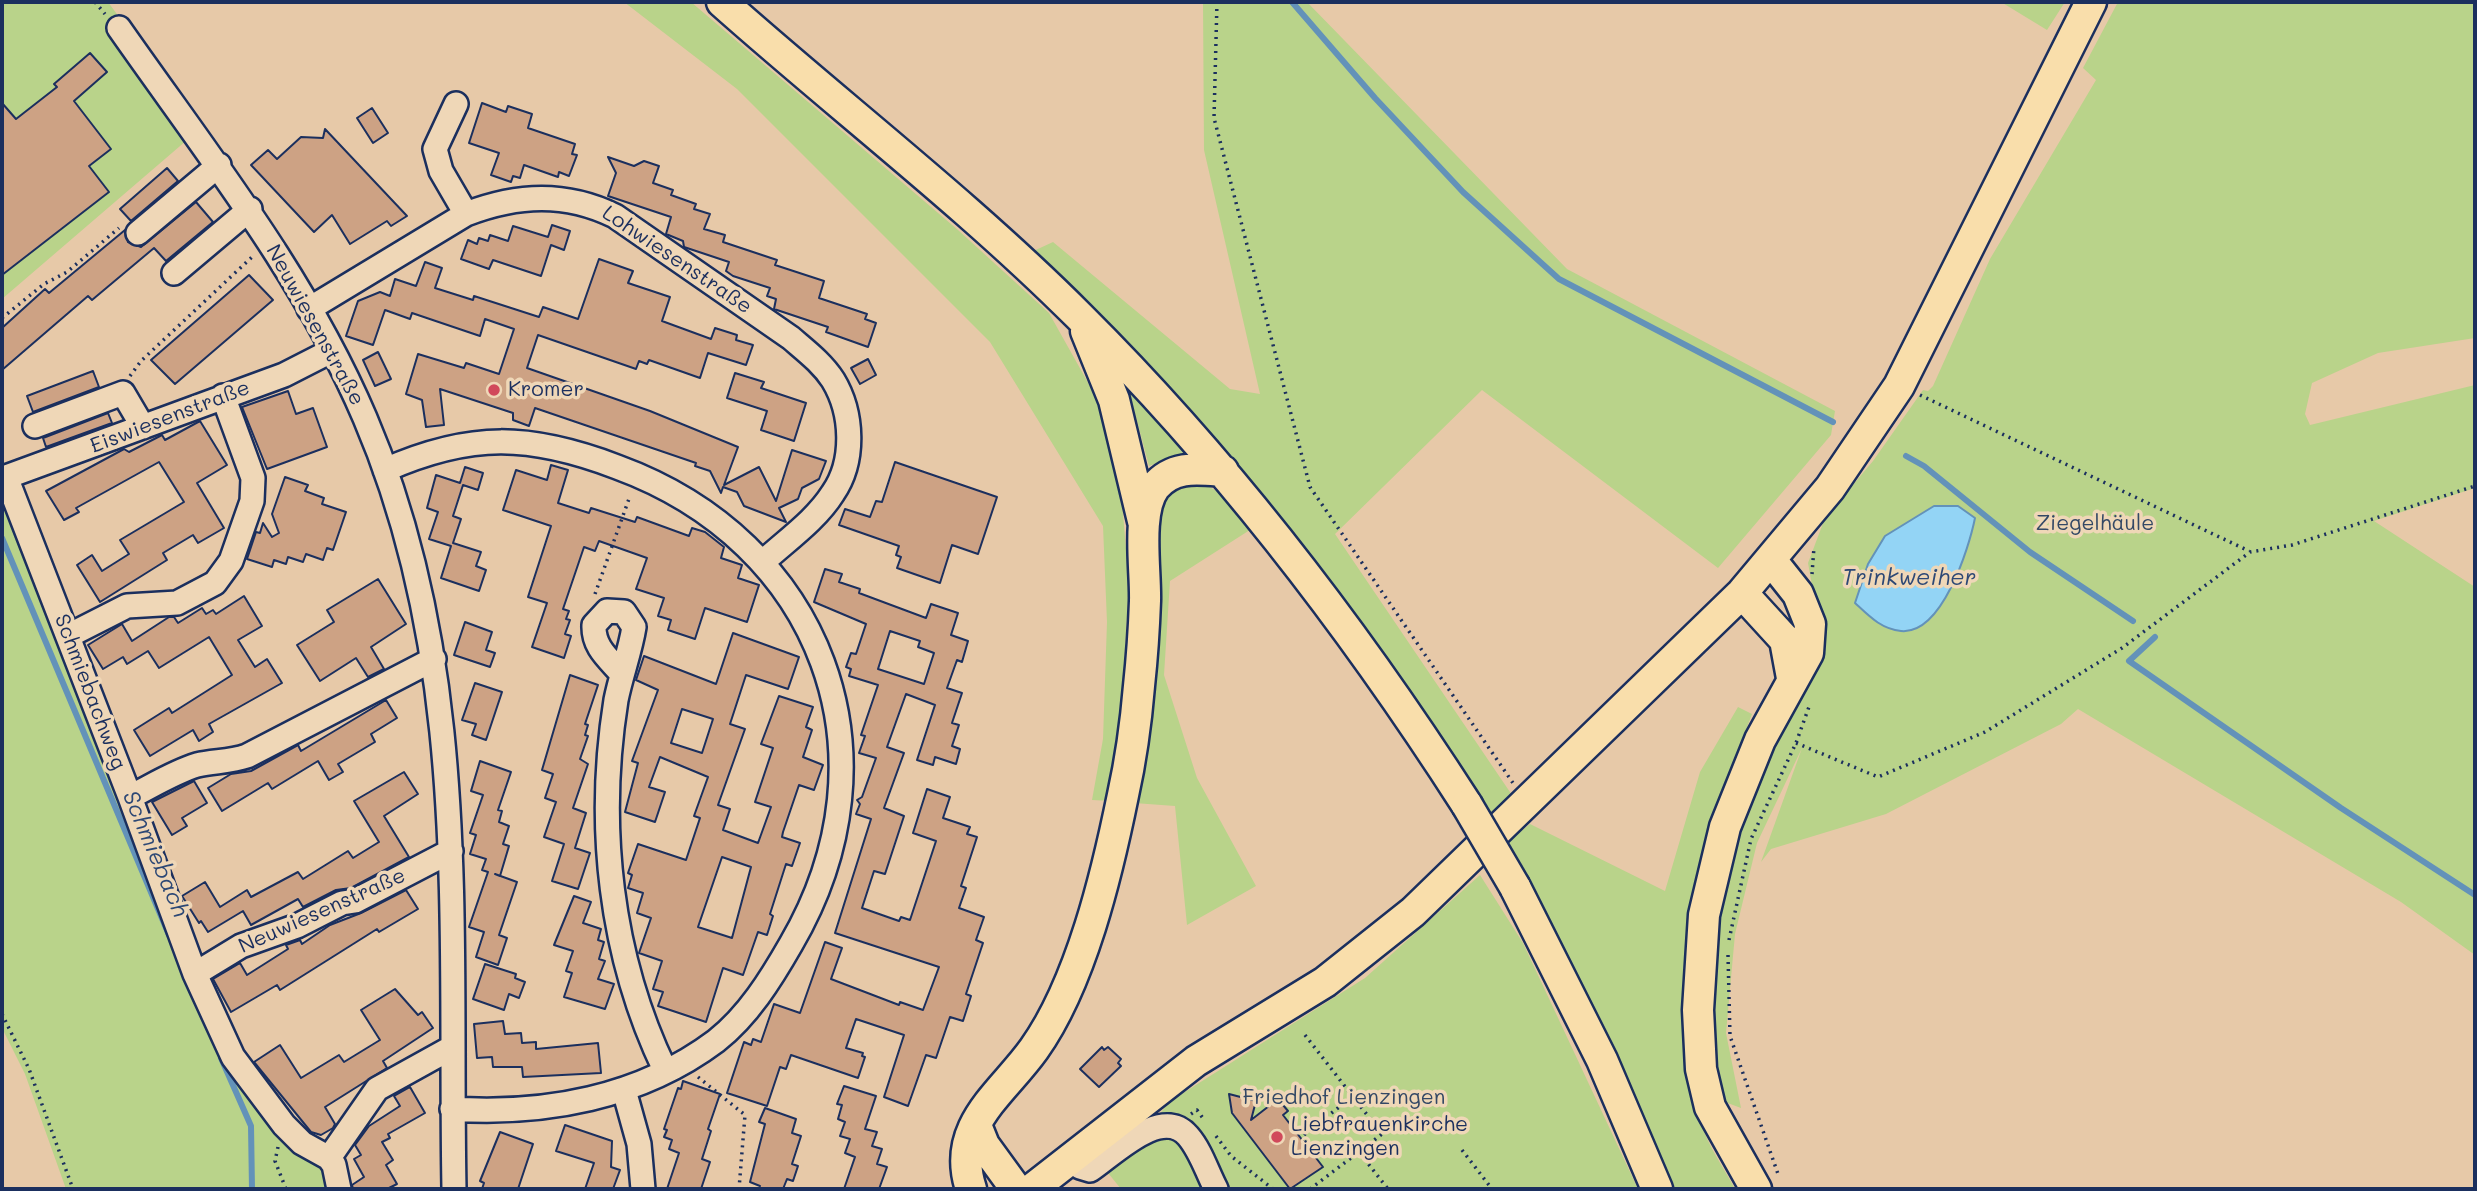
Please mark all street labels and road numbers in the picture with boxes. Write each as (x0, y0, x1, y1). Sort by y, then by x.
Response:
street label: Lohwiesenstraße (597, 201, 757, 319)
street label: Neuwiesenstraße (260, 240, 370, 410)
street label: Eiswiesenstraße (87, 375, 253, 459)
street label: Schmiebachweg (49, 611, 131, 773)
street label: Neuwiesenstraße (235, 863, 409, 959)

